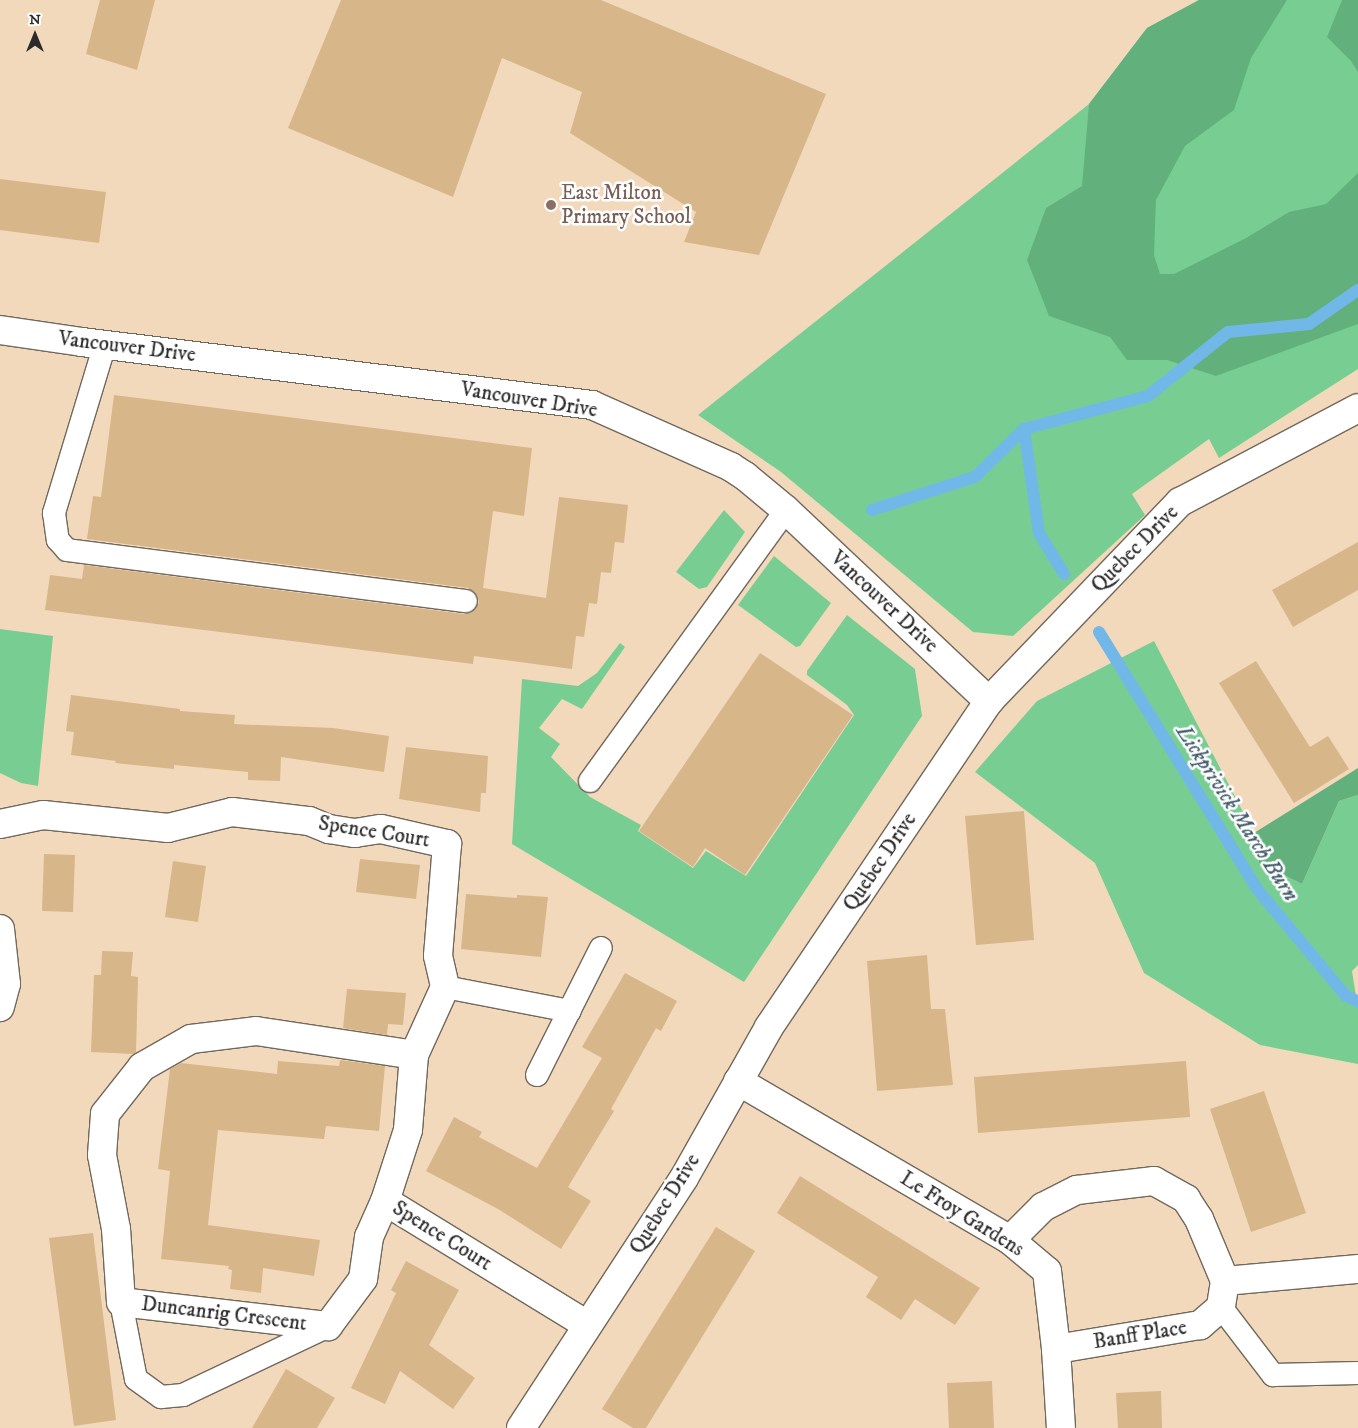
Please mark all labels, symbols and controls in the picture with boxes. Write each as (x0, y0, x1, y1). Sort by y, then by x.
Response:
north arrow (10, 10, 60, 60)
text: N (29, 11, 41, 29)
place label: East Milton Primary School (561, 180, 691, 230)
marker: East Milton Primary School (545, 199, 557, 211)
street label: Vancouver Drive (57, 326, 197, 368)
street label: Vancouver Drive (459, 377, 599, 423)
street label: Quebec Drive (1086, 500, 1184, 598)
street label: Vancouver Drive (825, 546, 943, 658)
water label: Lickprivick March Burn (1170, 720, 1304, 906)
street label: Quebec Drive (838, 808, 922, 916)
street label: Spence Court (317, 811, 431, 853)
street label: Quebec Drive (624, 1149, 706, 1259)
street label: Le Froy Gardens (895, 1166, 1029, 1262)
street label: Spence Court (388, 1196, 496, 1276)
street label: Duncanrig Crescent (140, 1291, 308, 1337)
street label: Banff Place (1091, 1315, 1189, 1355)

